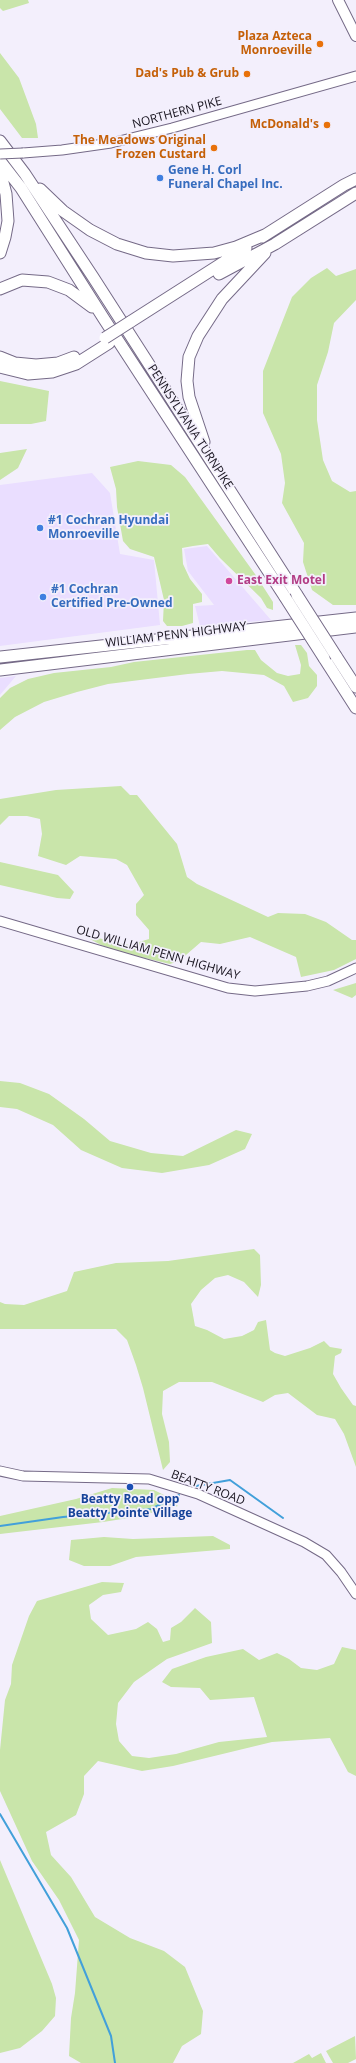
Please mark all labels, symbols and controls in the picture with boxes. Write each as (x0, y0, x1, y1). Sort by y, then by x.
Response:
place label: Plaza Azteca Monroeville (237, 30, 312, 58)
marker: Plaza Azteca Monroeville (315, 39, 325, 49)
place label: Dad's Pub & Grub (135, 67, 239, 81)
marker: Dad's Pub & Grub (242, 69, 252, 79)
street label: NORTHERN PIKE (131, 94, 223, 132)
place label: McDonald's (250, 118, 319, 132)
marker: McDonald's (322, 120, 332, 130)
place label: The Meadows Original Frozen Custard (73, 134, 206, 162)
marker: The Meadows Original Frozen Custard (209, 143, 219, 153)
place label: Gene H. Corl Funeral Chapel Inc. (168, 164, 283, 192)
marker: Gene H. Corl Funeral Chapel Inc. (155, 173, 165, 183)
street label: PENNSYLVANIA TURNPIKE (144, 362, 236, 492)
place label: #1 Cochran Hyundai Monroeville (48, 514, 169, 542)
marker: #1 Cochran Hyundai Monroeville (35, 523, 45, 533)
place label: East Exit Motel (237, 574, 326, 588)
marker: East Exit Motel (224, 576, 234, 586)
place label: #1 Cochran Certified Pre-Owned (51, 583, 172, 611)
marker: #1 Cochran Certified Pre-Owned (38, 592, 48, 602)
street label: WILLIAM PENN HIGHWAY (105, 619, 247, 651)
street label: OLD WILLIAM PENN HIGHWAY (75, 923, 241, 983)
street label: BEATTY ROAD (169, 1467, 247, 1509)
marker: Beatty Road opp Beatty Pointe Village (125, 1482, 135, 1492)
place label: Beatty Road opp Beatty Pointe Village (68, 1493, 192, 1521)

